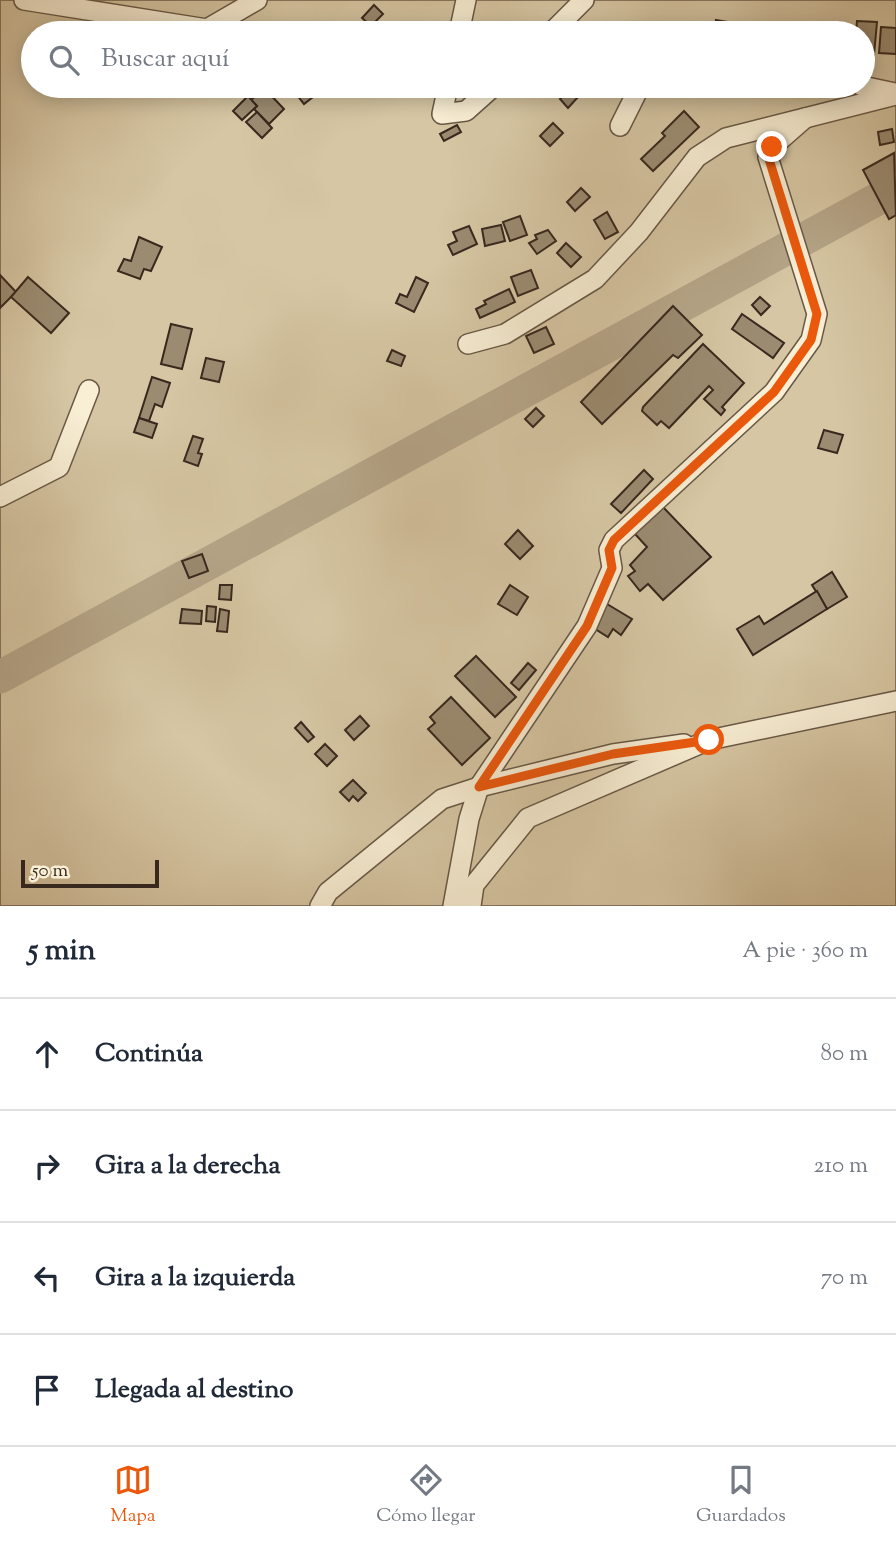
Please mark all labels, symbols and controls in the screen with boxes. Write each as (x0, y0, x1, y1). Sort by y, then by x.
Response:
search box (21, 21, 875, 98)
icon: search (45, 41, 83, 79)
text: Buscar aquí (101, 41, 230, 78)
route end (756, 131, 787, 162)
route start (693, 724, 724, 755)
scale bar (21, 857, 159, 889)
text: 50 m (32, 858, 68, 885)
text: 5 min (28, 930, 96, 973)
text: A pie · 360 m (742, 935, 868, 968)
icon: ahead (28, 1035, 66, 1073)
text: Continúa (95, 1036, 203, 1073)
text: 80 m (820, 1038, 868, 1071)
icon: right (28, 1147, 66, 1185)
text: Gira a la derecha (95, 1148, 280, 1185)
text: 210 m (814, 1150, 868, 1183)
icon: left (28, 1259, 66, 1297)
text: Gira a la izquierda (95, 1260, 295, 1297)
text: 70 m (821, 1262, 868, 1295)
icon: arrive (28, 1371, 66, 1409)
text: Llegada al destino (95, 1372, 293, 1409)
tab: Mapa (110, 1461, 156, 1530)
tab: Cómo llegar (376, 1461, 475, 1530)
tab: Guardados (696, 1461, 786, 1530)

